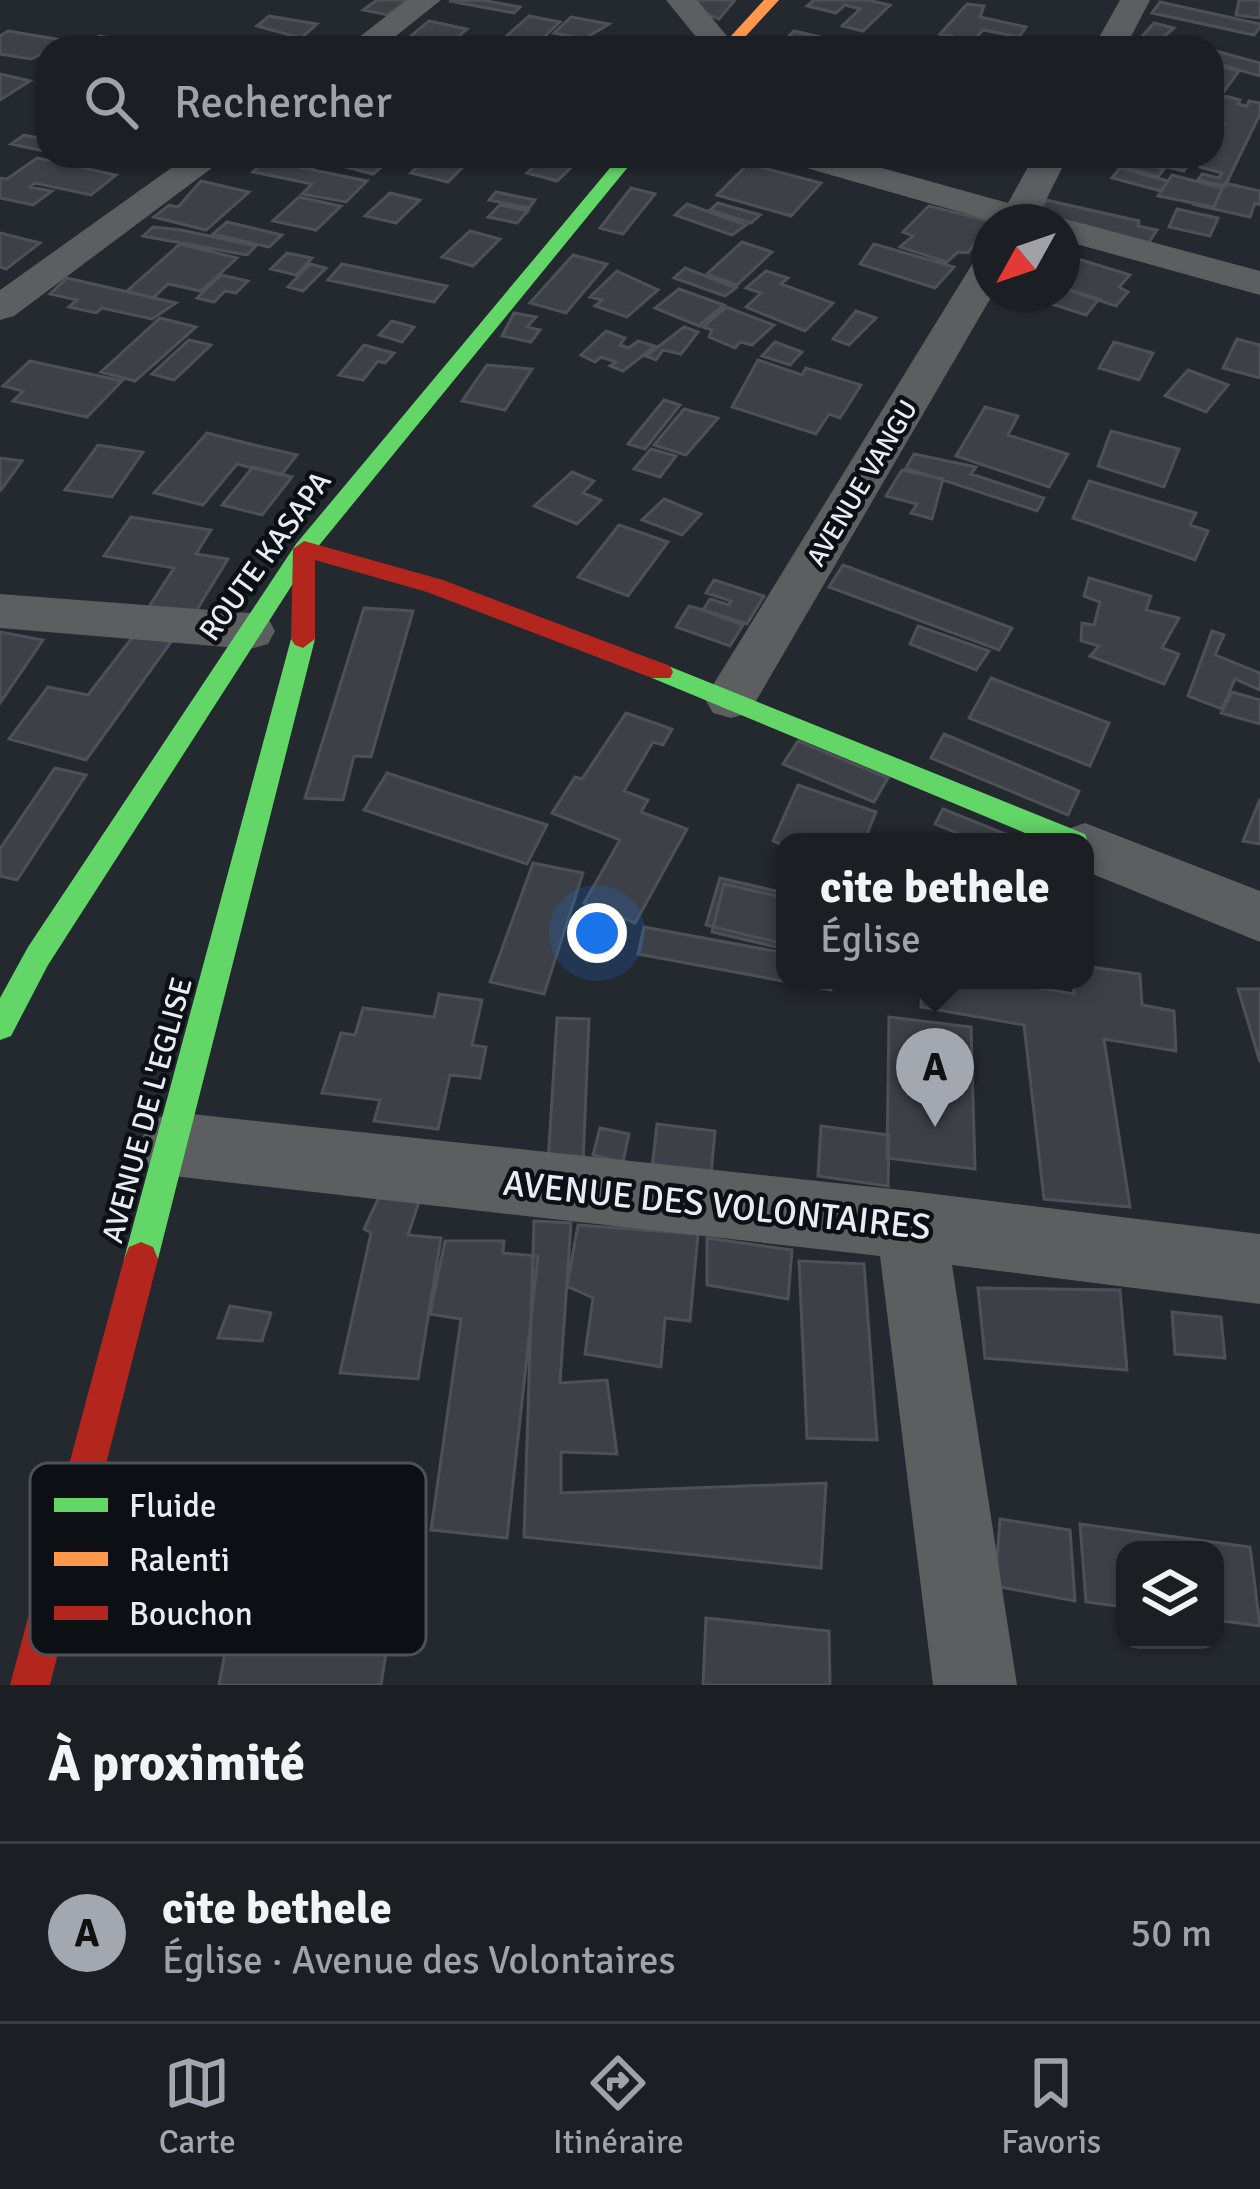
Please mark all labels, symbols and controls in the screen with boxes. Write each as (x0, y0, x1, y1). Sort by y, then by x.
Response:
search box (36, 36, 1224, 168)
icon: search (78, 69, 144, 135)
text: Rechercher (174, 75, 392, 130)
north arrow (972, 204, 1080, 312)
street label: AVENUE VANGU (800, 394, 925, 572)
street label: ROUTE KASAPA (192, 464, 339, 648)
popup (776, 833, 1094, 989)
text: cite bethele (820, 860, 1050, 915)
your location (567, 903, 627, 963)
text: Église (820, 915, 921, 963)
street label: AVENUE DE L'EGLISE (94, 973, 201, 1247)
pin: A (896, 1028, 974, 1127)
street label: AVENUE DES VOLONTAIRES (501, 1161, 933, 1250)
legend (30, 1463, 426, 1655)
text: Fluide (129, 1486, 216, 1527)
text: Ralenti (129, 1540, 230, 1581)
map controls (1116, 1541, 1224, 1649)
button: layers (1116, 1541, 1224, 1649)
text: Bouchon (129, 1594, 253, 1635)
text: À proximité (48, 1732, 305, 1795)
text: cite bethele (162, 1881, 392, 1936)
text: A (75, 1909, 99, 1957)
text: 50 m (1130, 1909, 1212, 1957)
text: Église · Avenue des Volontaires (162, 1936, 676, 1984)
tab: Carte (159, 2050, 236, 2163)
tab: Itinéraire (553, 2050, 684, 2163)
tab: Favoris (1001, 2050, 1101, 2163)

